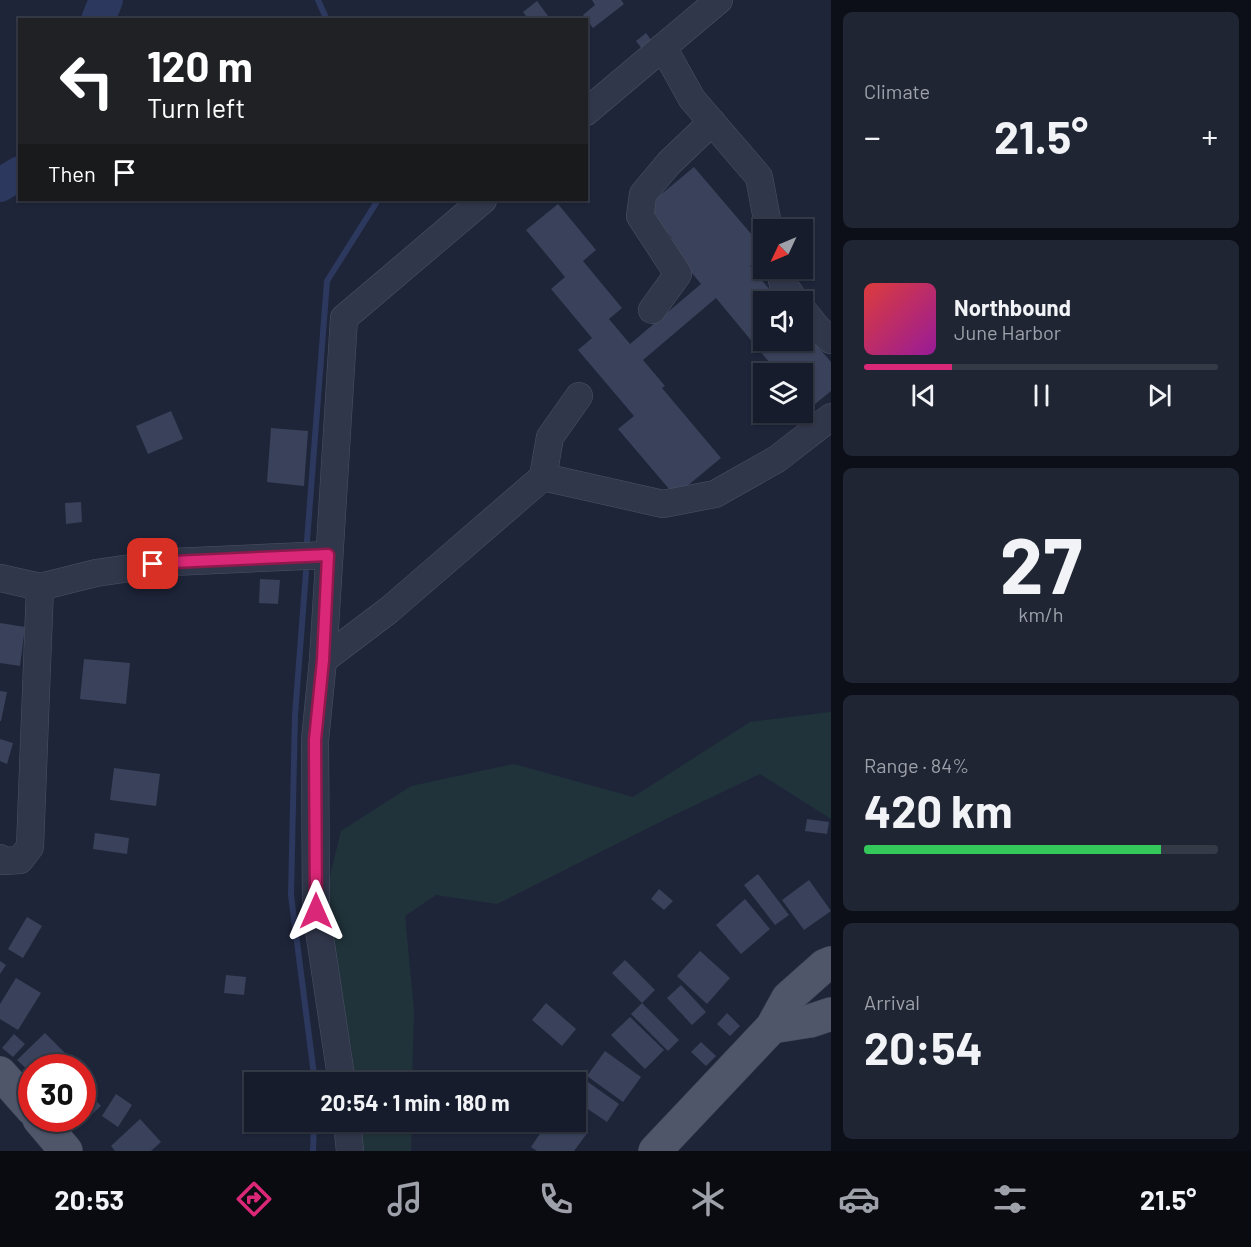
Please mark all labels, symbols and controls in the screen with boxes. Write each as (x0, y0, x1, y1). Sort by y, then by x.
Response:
text: 120 m (147, 40, 253, 90)
icon: left (48, 42, 126, 120)
text: Climate (864, 79, 930, 103)
text: Turn left (147, 91, 245, 123)
text: 21.5° (994, 109, 1088, 163)
text: − (864, 116, 881, 156)
text: + (1202, 116, 1218, 156)
icon: arrive (108, 156, 141, 189)
text: Then (48, 160, 96, 186)
north arrow (753, 219, 813, 279)
map controls (753, 219, 813, 423)
button: sound (753, 291, 813, 351)
text: Northbound (954, 294, 1071, 320)
text: June Harbor (954, 320, 1061, 344)
button: layers (753, 363, 813, 423)
icon: previous (907, 379, 940, 412)
icon: pause (1025, 379, 1058, 412)
icon: next (1143, 379, 1176, 412)
text: 27 (1000, 516, 1082, 610)
pin (127, 538, 178, 589)
icon: arrive (136, 547, 169, 580)
text: km/h (1018, 602, 1064, 626)
text: Range · 84% (864, 753, 969, 777)
text: 420 km (864, 783, 1013, 837)
position arrow (284, 879, 348, 943)
text: Arrival (864, 990, 920, 1014)
text: 20:54 (864, 1020, 983, 1074)
speed limit sign: 30 (18, 1054, 96, 1132)
text: 20:54 · 1 min · 180 m (320, 1089, 510, 1115)
icon: directions (233, 1178, 275, 1220)
icon: music (384, 1178, 426, 1220)
icon: phone (535, 1178, 577, 1220)
icon: climate (687, 1178, 729, 1220)
icon: car (838, 1178, 880, 1220)
icon: filters (989, 1178, 1031, 1220)
text: 20:53 (55, 1183, 124, 1215)
text: 21.5° (1140, 1183, 1196, 1215)

